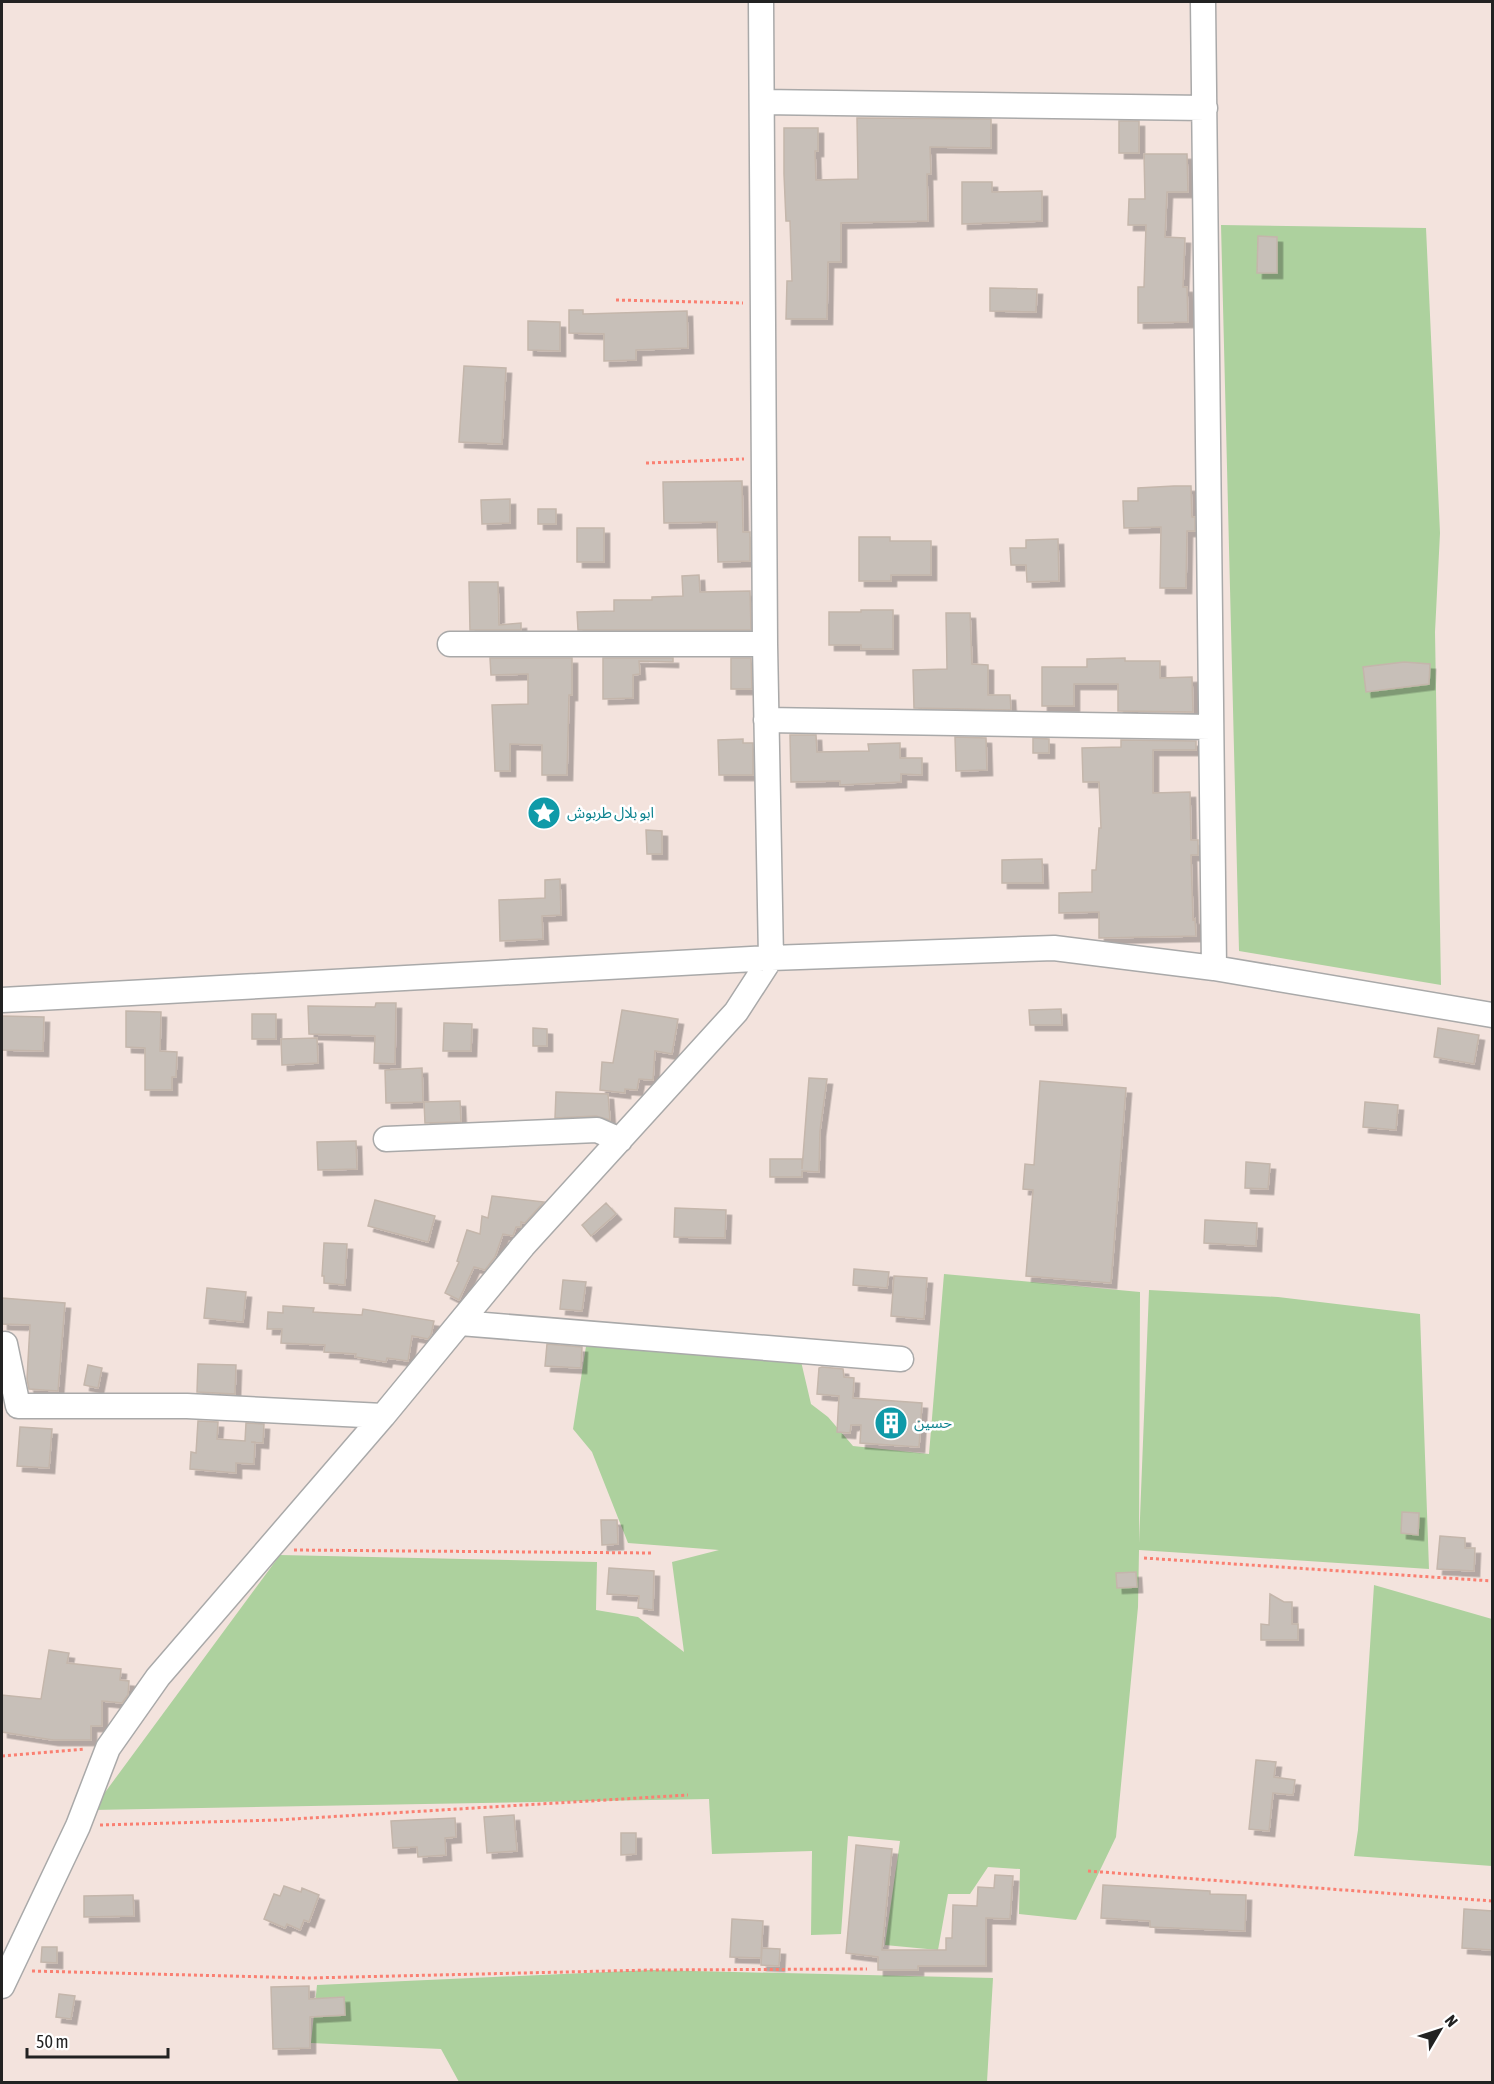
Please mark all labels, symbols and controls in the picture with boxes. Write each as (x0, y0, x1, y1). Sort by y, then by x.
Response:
place icon: ابو بلال طربوش (526, 795, 562, 831)
place label: ابو بلال طربوش (567, 804, 654, 822)
building icon: حسين (873, 1405, 909, 1441)
place label: حسين (914, 1414, 952, 1432)
north arrow (1410, 2000, 1470, 2060)
text: N (1442, 2011, 1462, 2030)
scale bar (27, 2021, 168, 2059)
text: 50 m (36, 2031, 68, 2052)

